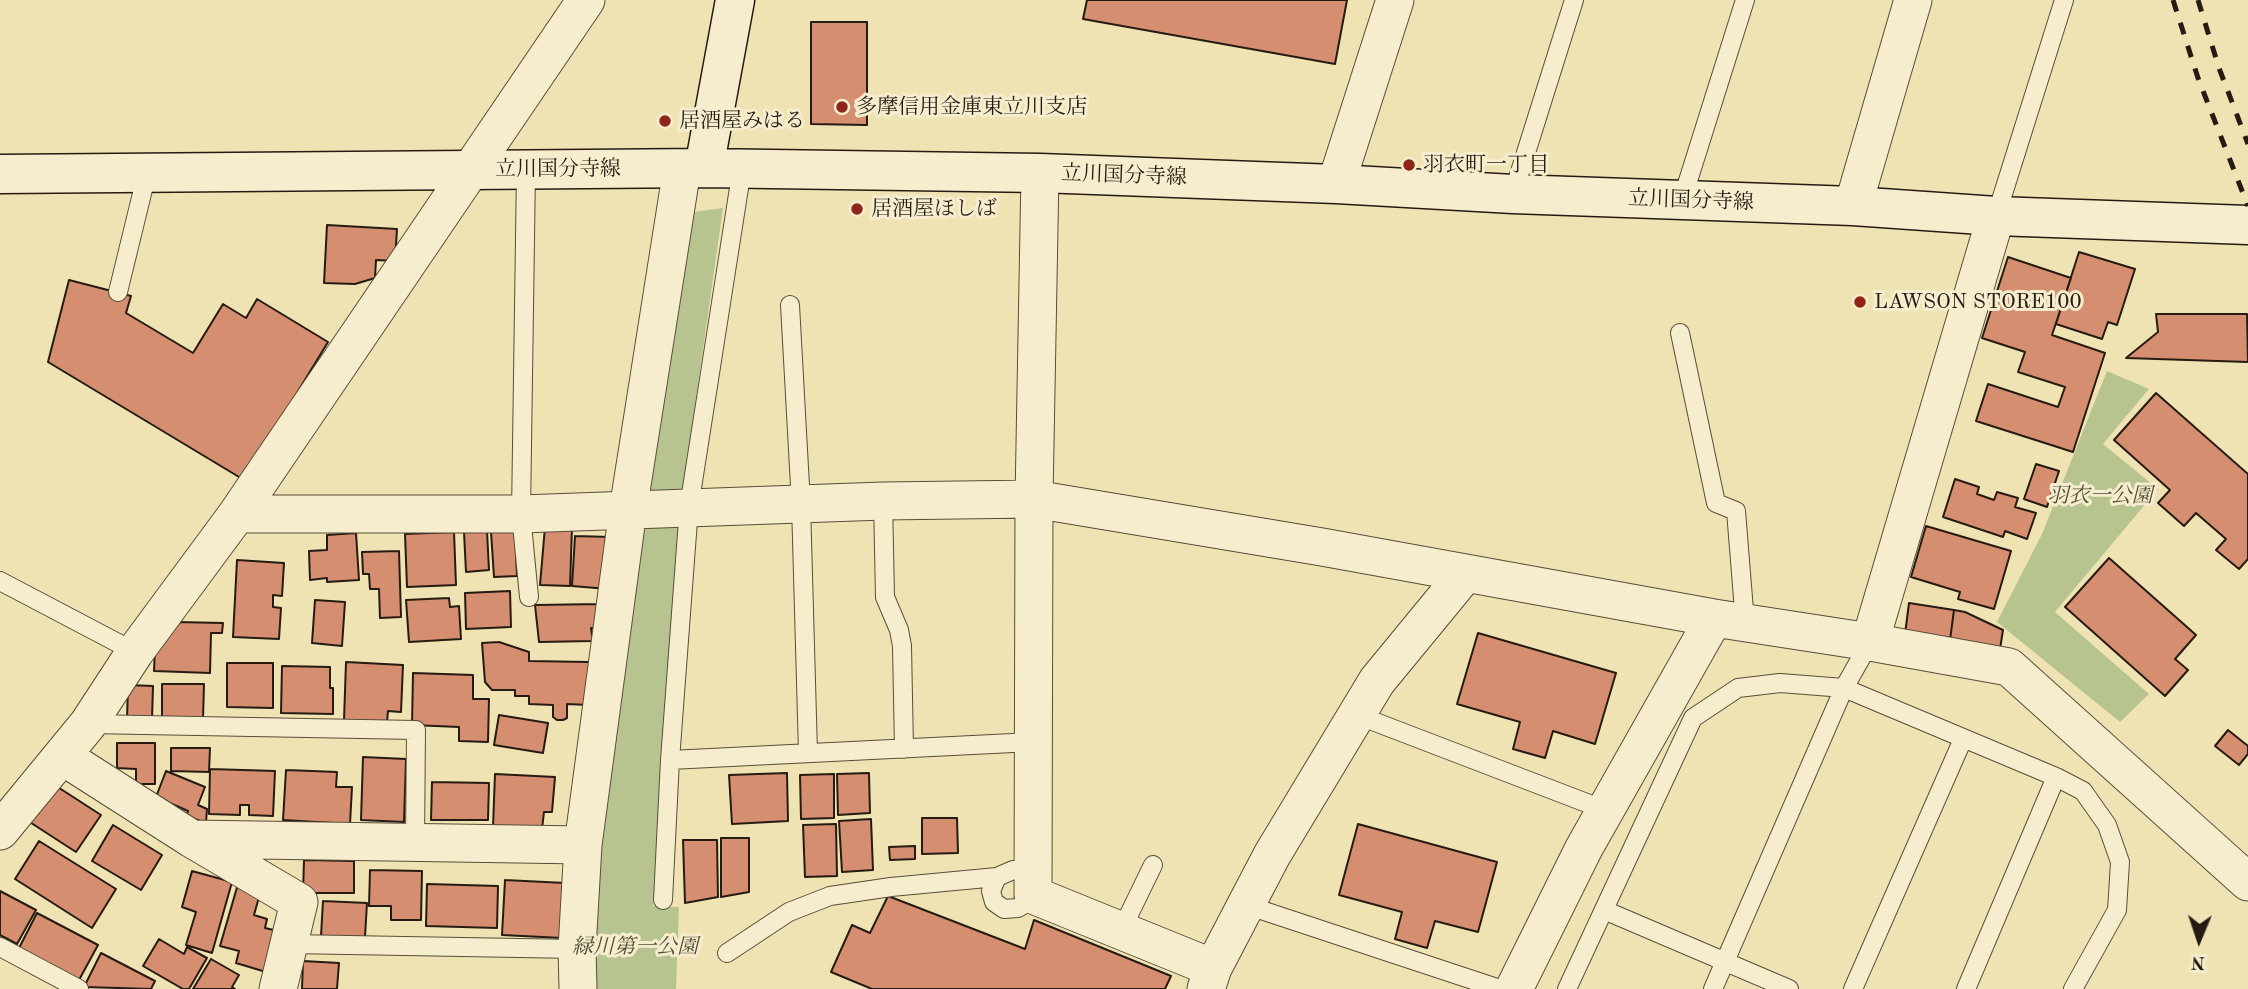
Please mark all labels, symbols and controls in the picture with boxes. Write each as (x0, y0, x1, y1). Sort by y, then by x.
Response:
place label: 多摩信用金庫東立川支店 (856, 94, 1087, 120)
marker: 多摩信用金庫東立川支店 (834, 99, 850, 115)
place label: 居酒屋みはる (679, 108, 805, 134)
marker: 居酒屋みはる (657, 113, 673, 129)
place label: 羽衣町一丁目 (1423, 152, 1549, 178)
street label: 立川国分寺線 (495, 156, 621, 182)
marker: 羽衣町一丁目 (1401, 157, 1417, 173)
street label: 立川国分寺線 (1061, 161, 1187, 191)
street label: 立川国分寺線 (1628, 186, 1754, 216)
place label: 居酒屋ほしば (871, 196, 997, 222)
marker: 居酒屋ほしば (849, 201, 865, 217)
place label: LAWSON STORE100 (1874, 289, 2082, 315)
marker: LAWSON STORE100 (1852, 294, 1868, 310)
park label: 羽衣一公園 (2048, 483, 2152, 509)
north arrow (2164, 905, 2234, 975)
park label: 緑川第一公園 (572, 934, 698, 960)
text: N (2191, 952, 2206, 971)

